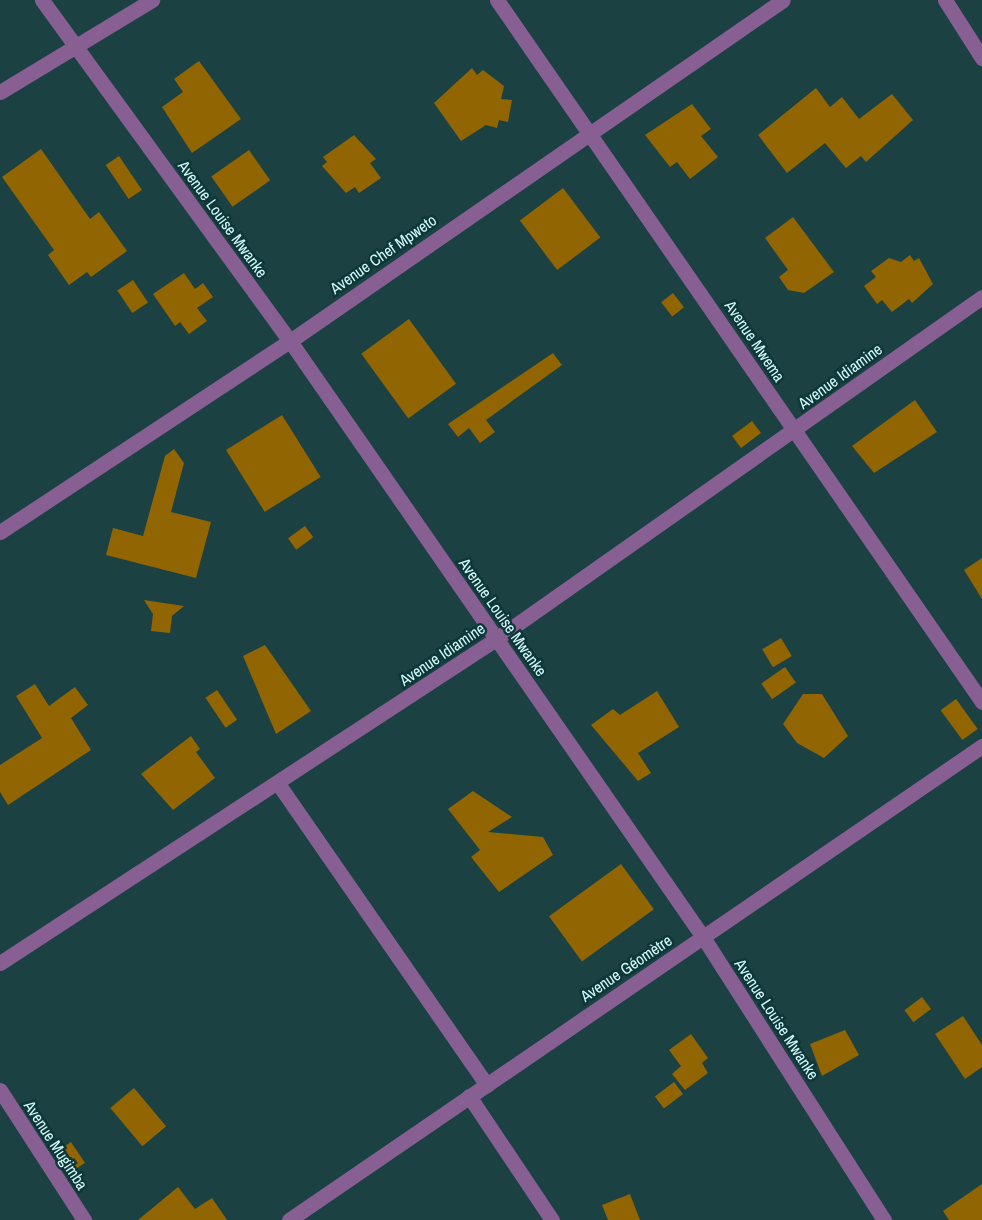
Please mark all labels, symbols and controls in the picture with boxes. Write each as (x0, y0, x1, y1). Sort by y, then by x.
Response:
street label: Avenue Louise Mwanke (174, 157, 272, 281)
street label: Avenue Chef Mpweto (326, 210, 440, 298)
street label: Avenue Mwema (721, 297, 789, 385)
street label: Avenue Idiamine (794, 339, 886, 413)
street label: Avenue Louise Mwanke (455, 554, 551, 680)
street label: Avenue Idiamine (396, 618, 488, 690)
street label: Avenue Géomètre (577, 930, 675, 1006)
street label: Avenue Louise Mwanke (731, 955, 823, 1083)
street label: Avenue Mugimba (20, 1097, 92, 1193)

